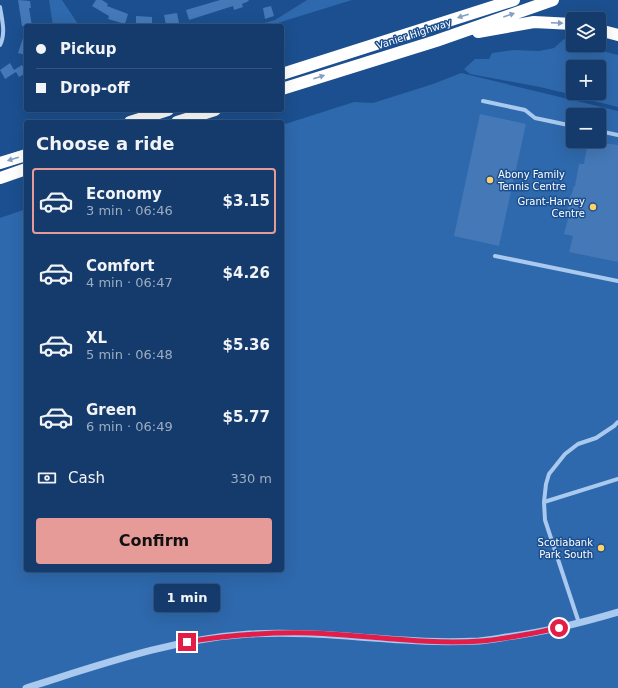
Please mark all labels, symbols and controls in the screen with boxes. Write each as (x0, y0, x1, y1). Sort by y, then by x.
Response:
one-way arrow (504, 12, 516, 18)
map controls (566, 12, 606, 148)
button: layers (566, 12, 606, 52)
one-way arrow (457, 13, 469, 19)
street label: Vanier Highway (375, 17, 453, 51)
one-way arrow (551, 20, 564, 26)
text: Pickup (60, 40, 116, 58)
button: + (566, 60, 606, 100)
one-way arrow (314, 74, 326, 80)
text: Drop-off (60, 79, 130, 97)
button: − (566, 108, 606, 148)
text: Choose a ride (36, 133, 175, 154)
one-way arrow (7, 156, 19, 162)
place label: Abony Family Tennis Centre (497, 169, 566, 192)
marker: Abony Family Tennis Centre (485, 175, 495, 185)
icon: car (38, 183, 74, 219)
text: Economy (86, 185, 162, 203)
text: $3.15 (223, 192, 270, 210)
place label: Grant-Harvey Centre (517, 196, 585, 219)
marker: Grant-Harvey Centre (588, 202, 598, 212)
text: 3 min · 06:46 (86, 203, 173, 218)
icon: car (38, 255, 74, 291)
text: Comfort (86, 257, 154, 275)
text: $4.26 (223, 264, 270, 282)
text: 4 min · 06:47 (86, 275, 173, 290)
icon: car (38, 327, 74, 363)
text: XL (86, 329, 107, 347)
text: $5.36 (223, 336, 270, 354)
text: 5 min · 06:48 (86, 347, 173, 362)
icon: car (38, 399, 74, 435)
text: Green (86, 401, 137, 419)
text: $5.77 (223, 408, 270, 426)
text: 6 min · 06:49 (86, 419, 173, 434)
icon: cash (36, 467, 58, 489)
text: Cash (68, 469, 105, 487)
text: 330 m (230, 471, 272, 486)
button: Confirm (36, 518, 272, 564)
place label: Scotiabank Park South (538, 537, 593, 560)
marker: Scotiabank Park South (596, 543, 606, 553)
callout: 1 min (154, 584, 220, 612)
text: 1 min (167, 590, 207, 605)
route start (550, 619, 568, 637)
route end (178, 633, 196, 651)

